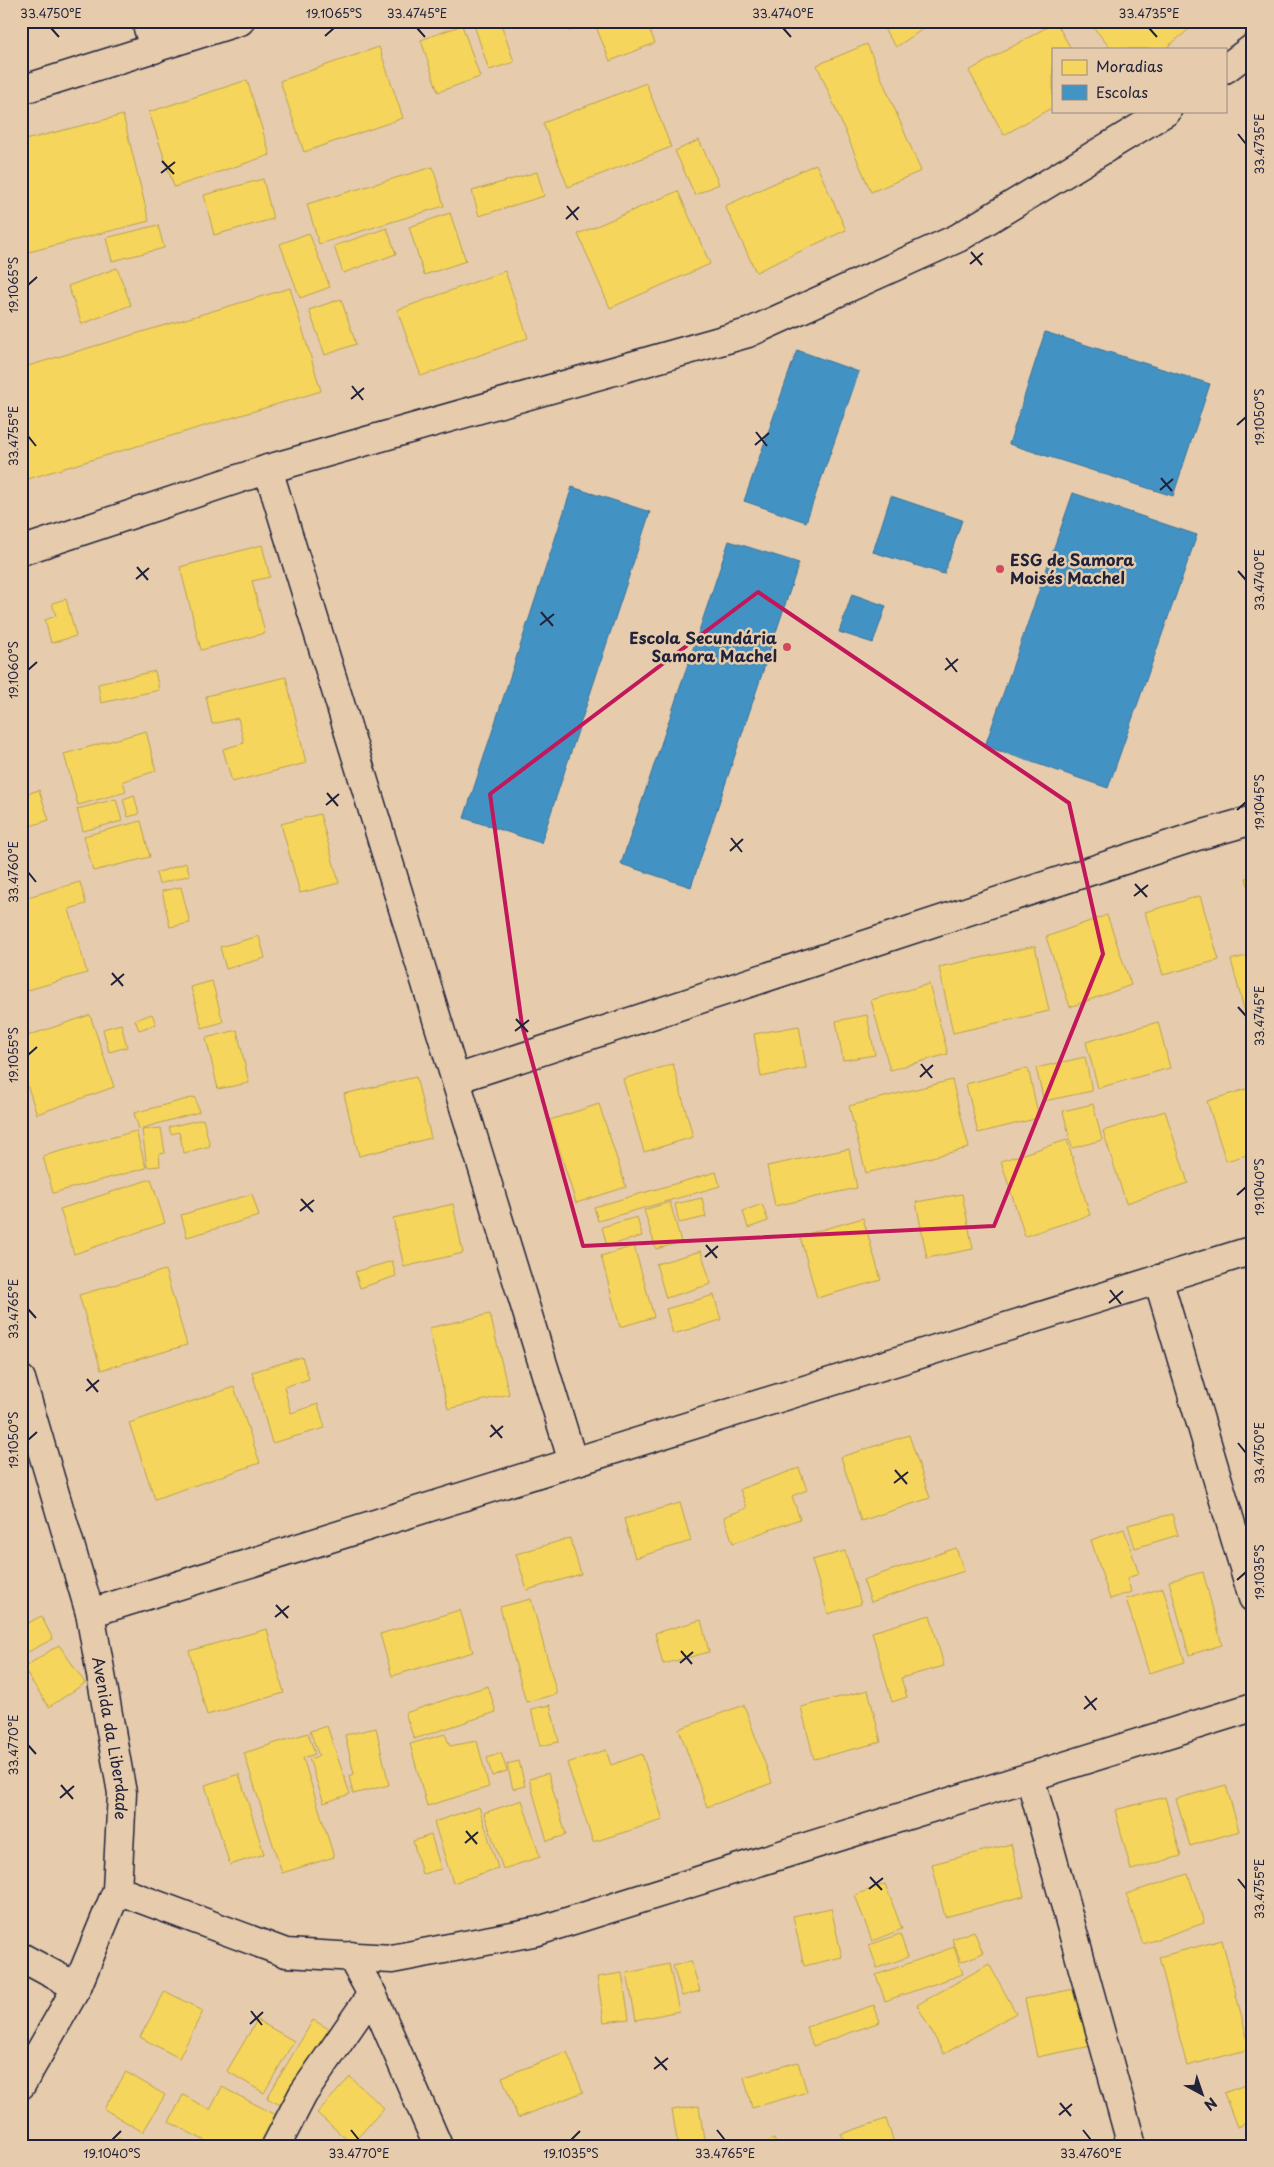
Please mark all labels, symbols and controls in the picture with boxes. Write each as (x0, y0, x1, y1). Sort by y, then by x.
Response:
text: 33.4750°E (20, 4, 82, 22)
text: 19.1065°S (306, 4, 362, 22)
text: 33.4745°E (387, 4, 447, 22)
text: 33.4740°E (752, 4, 814, 22)
text: 33.4735°E (1119, 4, 1179, 22)
legend (1052, 48, 1226, 112)
text: Moradias (1096, 54, 1163, 77)
text: Escolas (1096, 80, 1148, 103)
text: 33.4735°E (1250, 114, 1268, 174)
text: 19.1065°S (4, 257, 22, 313)
text: 19.1050°S (1250, 389, 1268, 445)
text: 33.4755°E (4, 406, 22, 466)
place label: ESG de Samora Moisés Machel (1010, 547, 1134, 589)
text: 33.4740°E (1250, 549, 1268, 611)
marker: ESG de Samora Moisés Machel (994, 563, 1006, 575)
place label: Escola Secundária Samora Machel (629, 625, 777, 667)
text: 19.1060°S (4, 641, 22, 699)
marker: Escola Secundária Samora Machel (781, 641, 793, 653)
text: 19.1045°S (1250, 774, 1268, 830)
text: 33.4760°E (4, 841, 22, 903)
text: 33.4745°E (1250, 986, 1268, 1046)
text: 19.1055°S (4, 1027, 22, 1083)
text: 19.1040°S (1250, 1158, 1268, 1216)
text: 33.4765°E (4, 1279, 22, 1339)
text: 19.1050°S (4, 1412, 22, 1468)
text: 33.4750°E (1250, 1422, 1268, 1484)
text: 19.1035°S (1250, 1544, 1268, 1600)
street label: Avenida da Liberdade (87, 1655, 135, 1820)
text: 33.4770°E (4, 1714, 22, 1776)
text: 33.4755°E (1250, 1859, 1268, 1919)
north arrow (1176, 2070, 1226, 2120)
text: N (1200, 2093, 1222, 2116)
text: 19.1040°S (83, 2144, 141, 2162)
text: 33.4770°E (328, 2144, 390, 2162)
text: 19.1035°S (543, 2144, 599, 2162)
text: 33.4765°E (695, 2144, 755, 2162)
text: 33.4760°E (1060, 2144, 1122, 2162)

